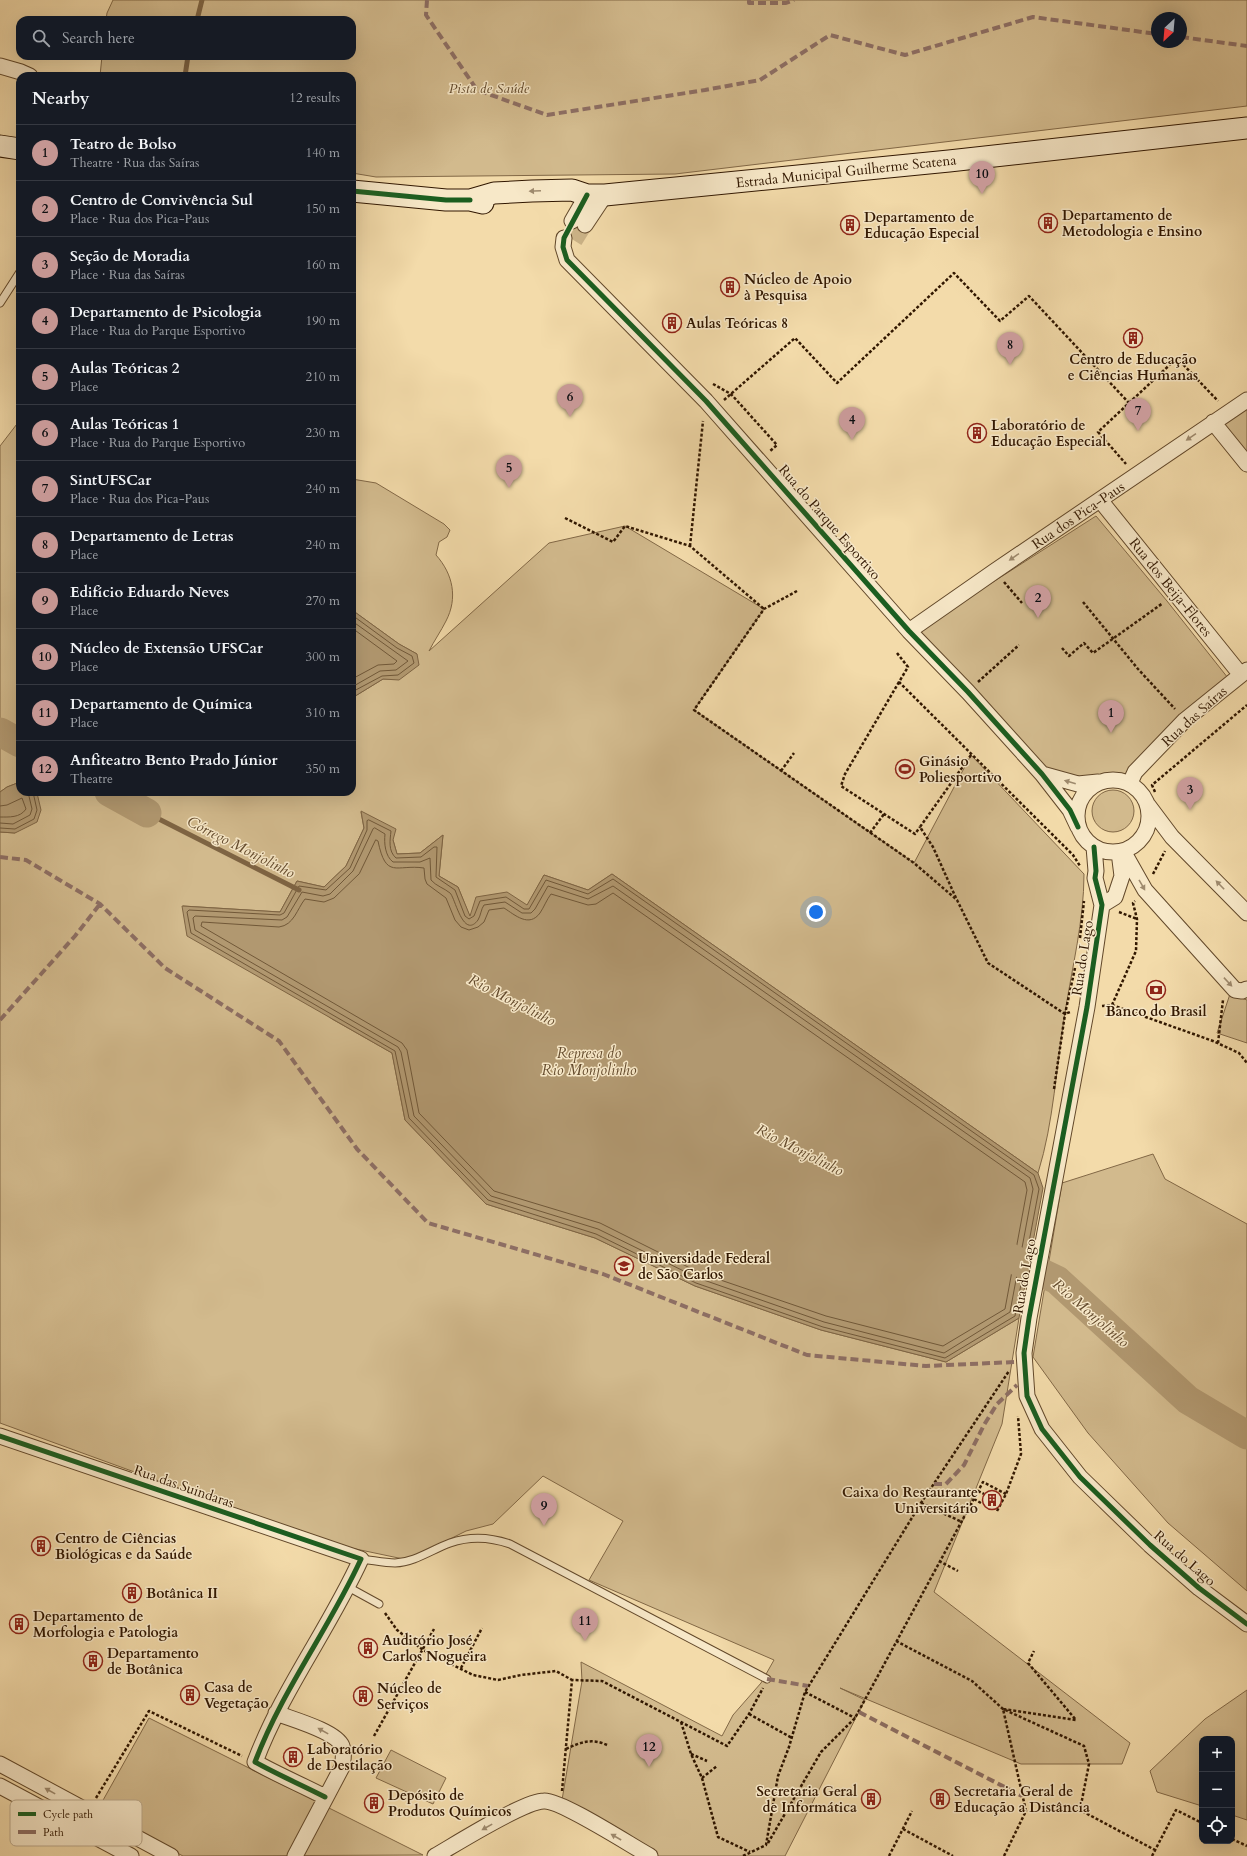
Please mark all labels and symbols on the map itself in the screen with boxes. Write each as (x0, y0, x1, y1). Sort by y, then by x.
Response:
north arrow (1151, 12, 1187, 48)
park label: Pista de Saúde (449, 79, 530, 98)
street label: Estrada Municipal Guilherme Scatena (735, 150, 957, 193)
pin: 10 (969, 161, 995, 194)
one-way arrow (528, 188, 541, 194)
place label: Departamento de Metodologia e Ensino (1062, 206, 1202, 241)
place label: Departamento de Educação Especial (864, 208, 979, 243)
building icon: Departamento de Metodologia e Ensino (1037, 212, 1059, 234)
building icon: Departamento de Educação Especial (839, 214, 861, 236)
place label: Núcleo de Apoio à Pesquisa (744, 270, 852, 305)
building icon: Núcleo de Apoio à Pesquisa (719, 276, 741, 298)
building icon: Aulas Teóricas 8 (661, 312, 683, 334)
place label: Aulas Teóricas 8 (686, 314, 788, 333)
building icon: Centro de Educação e Ciências Humanas (1122, 327, 1144, 349)
pin: 8 (997, 332, 1023, 365)
place label: Centro de Educação e Ciências Humanas (1068, 350, 1198, 385)
pin: 6 (557, 384, 583, 417)
pin: 7 (1125, 398, 1151, 431)
pin: 4 (839, 407, 865, 440)
place label: Laboratório de Educação Especial (991, 416, 1106, 451)
building icon: Laboratório de Educação Especial (966, 422, 988, 444)
one-way arrow (1186, 433, 1197, 441)
pin: 5 (496, 455, 522, 488)
street label: Rua do Parque Esportivo (774, 461, 885, 584)
street label: Rua dos Pica-Paus (1028, 477, 1129, 554)
street label: Rua dos Beija-Flores (1125, 534, 1217, 641)
one-way arrow (1009, 554, 1020, 561)
pin: 2 (1025, 585, 1051, 618)
street label: Rua das Saíras (1158, 682, 1231, 751)
pin: 1 (1098, 700, 1124, 733)
place label: Ginásio Poliesportivo (919, 752, 1002, 787)
sports icon: Ginásio Poliesportivo (894, 758, 916, 780)
pin: 3 (1177, 777, 1203, 810)
one-way arrow (1064, 779, 1076, 785)
water label: Córrego Monjolinho (184, 811, 298, 883)
one-way arrow (1138, 879, 1145, 891)
one-way arrow (1215, 880, 1225, 890)
your location (806, 902, 826, 922)
street label: Rua do Lago (1067, 919, 1098, 997)
water label: Rio Monjolinho (465, 969, 559, 1031)
one-way arrow (1223, 977, 1233, 987)
bank icon: Banco do Brasil (1145, 979, 1167, 1001)
place label: Banco do Brasil (1105, 1002, 1207, 1021)
water label: Represa do Rio Monjolinho (541, 1043, 637, 1080)
water label: Rio Monjolinho (753, 1119, 847, 1181)
street label: Rua do Lago (1009, 1237, 1041, 1315)
place label: Universidade Federal de São Carlos (638, 1249, 770, 1284)
school or university icon: Universidade Federal de São Carlos (613, 1255, 635, 1277)
water label: Rio Monjolinho (1049, 1274, 1133, 1352)
street label: Rua das Suindaras (131, 1460, 237, 1513)
place label: Caixa do Restaurante Universitário (842, 1483, 978, 1518)
building icon: Caixa do Restaurante Universitário (981, 1489, 1003, 1511)
pin: 9 (531, 1493, 557, 1526)
street label: Rua do Lago (1150, 1526, 1220, 1591)
place label: Centro de Ciências Biológicas e da Saúde (55, 1529, 192, 1564)
building icon: Centro de Ciências Biológicas e da Saúde (30, 1535, 52, 1557)
building icon: Botânica II (121, 1582, 143, 1604)
place label: Botânica II (146, 1584, 218, 1603)
place label: Departamento de Morfologia e Patologia (33, 1607, 178, 1642)
pin: 11 (572, 1608, 598, 1641)
building icon: Departamento de Morfologia e Patologia (8, 1613, 30, 1635)
place label: Auditório José Carlos Nogueira (382, 1631, 487, 1666)
building icon: Auditório José Carlos Nogueira (357, 1637, 379, 1659)
place label: Departamento de Botânica (107, 1644, 199, 1679)
building icon: Departamento de Botânica (82, 1650, 104, 1672)
place label: Casa de Vegetação (204, 1678, 269, 1713)
place label: Núcleo de Serviços (377, 1679, 442, 1714)
building icon: Casa de Vegetação (179, 1684, 201, 1706)
building icon: Núcleo de Serviços (352, 1685, 374, 1707)
one-way arrow (317, 1728, 329, 1734)
pin: 12 (636, 1734, 662, 1767)
place label: Laboratório de Destilação (307, 1740, 392, 1775)
building icon: Laboratório de Destilação (282, 1746, 304, 1768)
place label: Secretaria Geral de Informática (757, 1782, 857, 1817)
place label: Secretaria Geral de Educação a Distância (954, 1782, 1090, 1817)
place label: Depósito de Produtos Químicos (388, 1786, 511, 1821)
one-way arrow (44, 1788, 56, 1795)
building icon: Secretaria Geral de Informática (860, 1788, 882, 1810)
building icon: Secretaria Geral de Educação a Distância (929, 1788, 951, 1810)
building icon: Depósito de Produtos Químicos (363, 1792, 385, 1814)
legend (10, 1800, 142, 1846)
text: Cycle path (43, 1807, 93, 1822)
one-way arrow (481, 1824, 493, 1830)
text: Path (43, 1825, 64, 1840)
one-way arrow (610, 1833, 622, 1840)

